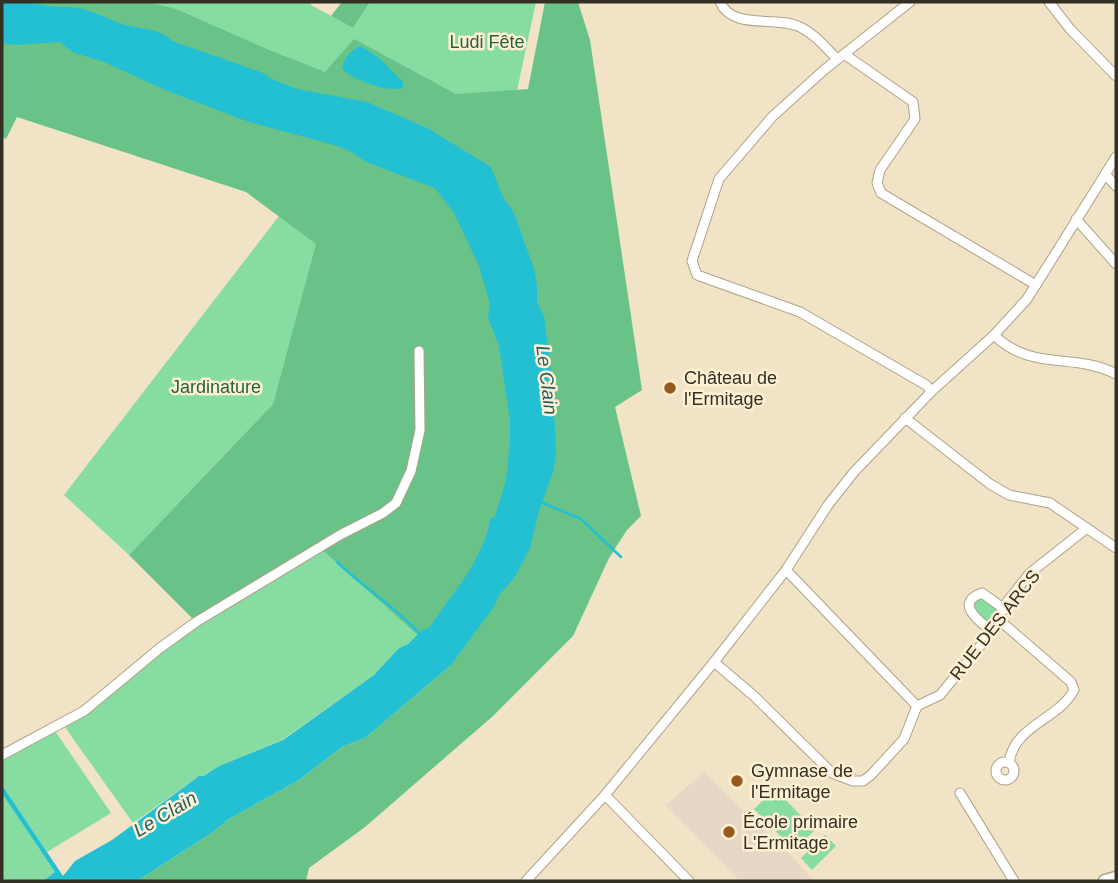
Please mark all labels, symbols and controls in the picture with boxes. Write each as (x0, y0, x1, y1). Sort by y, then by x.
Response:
park label: Ludi Fête (449, 32, 525, 52)
water label: Le Clain (532, 344, 562, 416)
place label: Château de l'Ermitage (684, 368, 777, 409)
park label: Jardinature (171, 377, 261, 397)
marker: Château de l'Ermitage (662, 380, 678, 396)
street label: RUE DES ARCS (946, 566, 1044, 684)
place label: Gymnase de l'Ermitage (751, 761, 853, 802)
marker: Gymnase de l'Ermitage (729, 773, 745, 789)
water label: Le Clain (130, 787, 200, 841)
place label: École primaire L'Ermitage (743, 812, 858, 853)
marker: École primaire L'Ermitage (721, 824, 737, 840)

